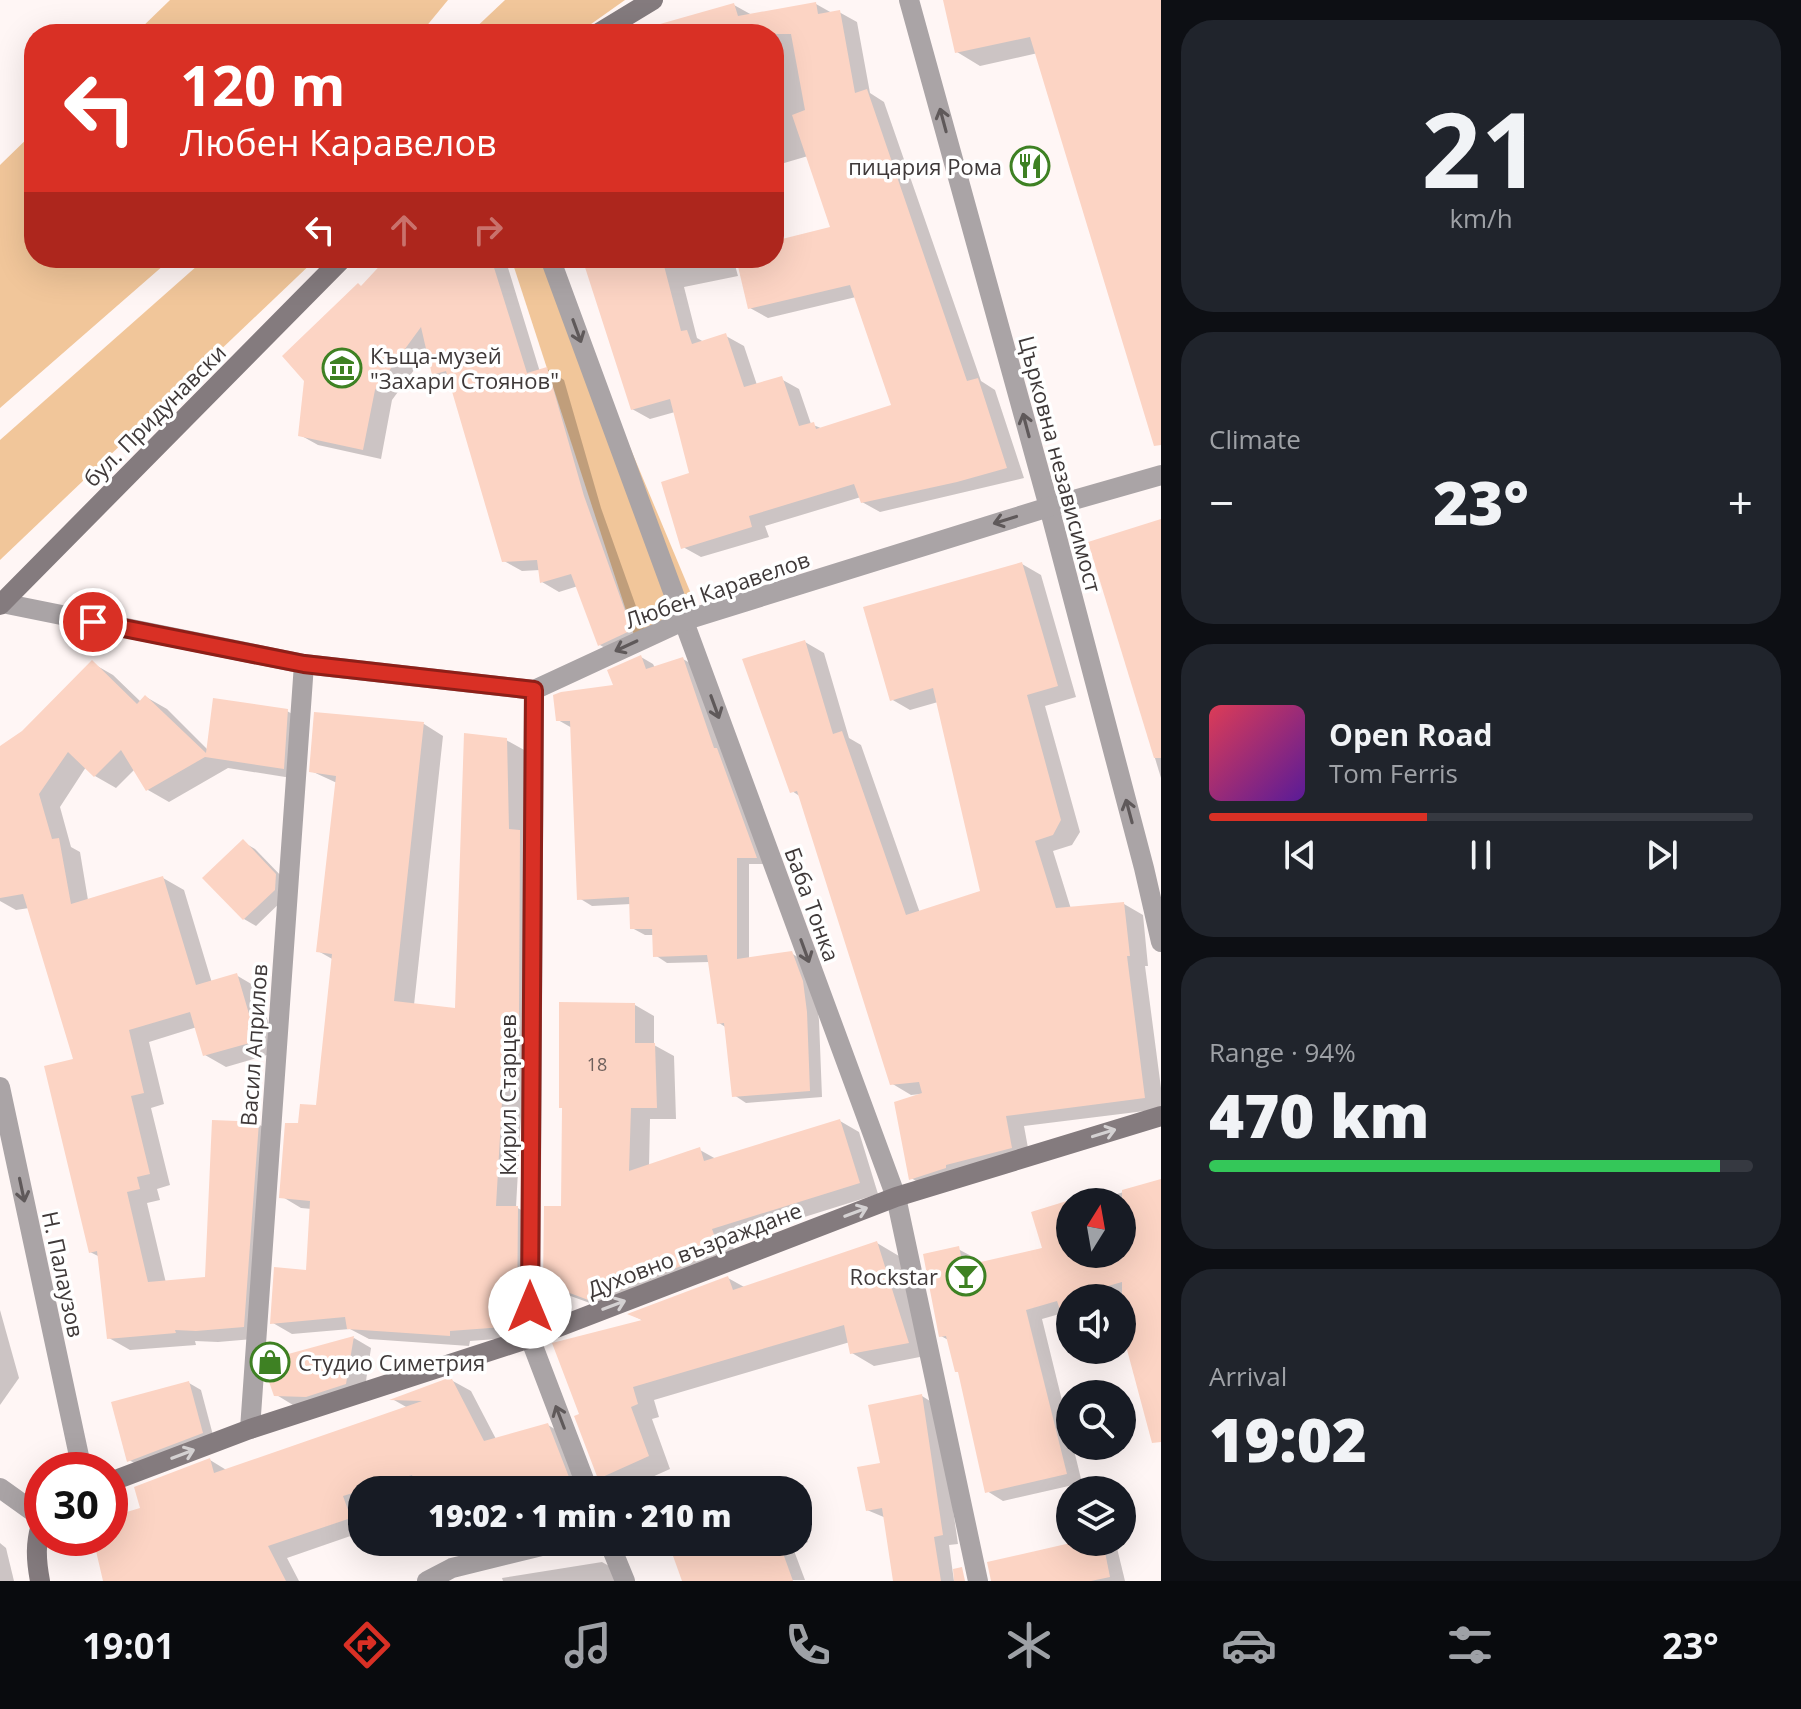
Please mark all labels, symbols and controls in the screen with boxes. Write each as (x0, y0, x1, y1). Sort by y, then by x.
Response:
text: 120 m (180, 46, 346, 122)
icon: left (48, 56, 152, 160)
text: 21 (1422, 77, 1540, 218)
one-way arrow (934, 108, 949, 134)
text: Любен Каравелов (180, 118, 497, 167)
restaurant icon: пицария Рома (1009, 145, 1051, 187)
place label: пицария Рома (848, 151, 1002, 181)
text: km/h (1449, 200, 1513, 236)
icon: left (298, 208, 342, 252)
icon: ahead (382, 208, 426, 252)
icon: right (466, 208, 510, 252)
one-way arrow (571, 318, 585, 343)
street label: Църковна независимост (1012, 332, 1110, 596)
street label: бул. Придунавски (76, 337, 232, 493)
place label: Къща-музей "Захари Стоянов" (370, 340, 559, 395)
museum icon: Къща-музей "Захари Стоянов" (321, 347, 363, 389)
one-way arrow (1018, 412, 1033, 438)
text: Climate (1209, 421, 1301, 457)
text: 23° (1433, 461, 1529, 543)
text: − (1209, 472, 1234, 532)
text: + (1728, 472, 1753, 532)
one-way arrow (993, 513, 1019, 528)
street label: Любен Каравелов (621, 543, 813, 635)
pin (59, 588, 127, 656)
icon: arrive (71, 600, 115, 644)
one-way arrow (614, 639, 638, 654)
one-way arrow (709, 694, 723, 719)
text: Open Road (1329, 714, 1493, 755)
text: Tom Ferris (1329, 755, 1458, 791)
one-way arrow (1121, 799, 1136, 825)
icon: previous (1278, 833, 1322, 877)
icon: pause (1459, 833, 1503, 877)
icon: next (1640, 833, 1684, 877)
street label: Баба Тонка (778, 843, 848, 965)
one-way arrow (799, 938, 813, 962)
street label: Васил Априлов (232, 963, 274, 1127)
street label: Кирил Старцев (492, 1014, 522, 1176)
text: Range · 94% (1209, 1034, 1356, 1070)
house number: 18 (587, 1052, 607, 1076)
text: 470 km (1209, 1074, 1430, 1156)
one-way arrow (1091, 1125, 1117, 1140)
one-way arrow (15, 1177, 30, 1203)
north arrow (1056, 1188, 1136, 1268)
map controls (1056, 1188, 1136, 1556)
street label: Духовно възраждане (582, 1194, 806, 1304)
one-way arrow (843, 1204, 868, 1218)
street label: Н. Палаузов (36, 1208, 92, 1340)
bar icon: Rockstar (945, 1255, 987, 1297)
place label: Rockstar (850, 1261, 938, 1291)
position arrow (488, 1265, 572, 1349)
button: sound (1056, 1284, 1136, 1364)
one-way arrow (601, 1297, 626, 1311)
shop icon: Студио Симетрия (249, 1341, 291, 1383)
place label: Студио Симетрия (298, 1347, 485, 1377)
text: Arrival (1209, 1358, 1287, 1394)
button: search (1056, 1380, 1136, 1460)
text: 19:02 (1209, 1398, 1367, 1480)
one-way arrow (552, 1405, 566, 1430)
one-way arrow (170, 1446, 195, 1460)
speed limit sign: 30 (24, 1452, 128, 1556)
button: layers (1056, 1476, 1136, 1556)
text: 19:02 · 1 min · 210 m (428, 1495, 732, 1536)
icon: directions (339, 1617, 395, 1673)
icon: music (560, 1617, 616, 1673)
icon: phone (780, 1617, 836, 1673)
icon: climate (1001, 1617, 1057, 1673)
icon: car (1221, 1617, 1277, 1673)
icon: filters (1442, 1617, 1498, 1673)
text: 19:01 (82, 1621, 175, 1670)
text: 23° (1662, 1621, 1719, 1670)

